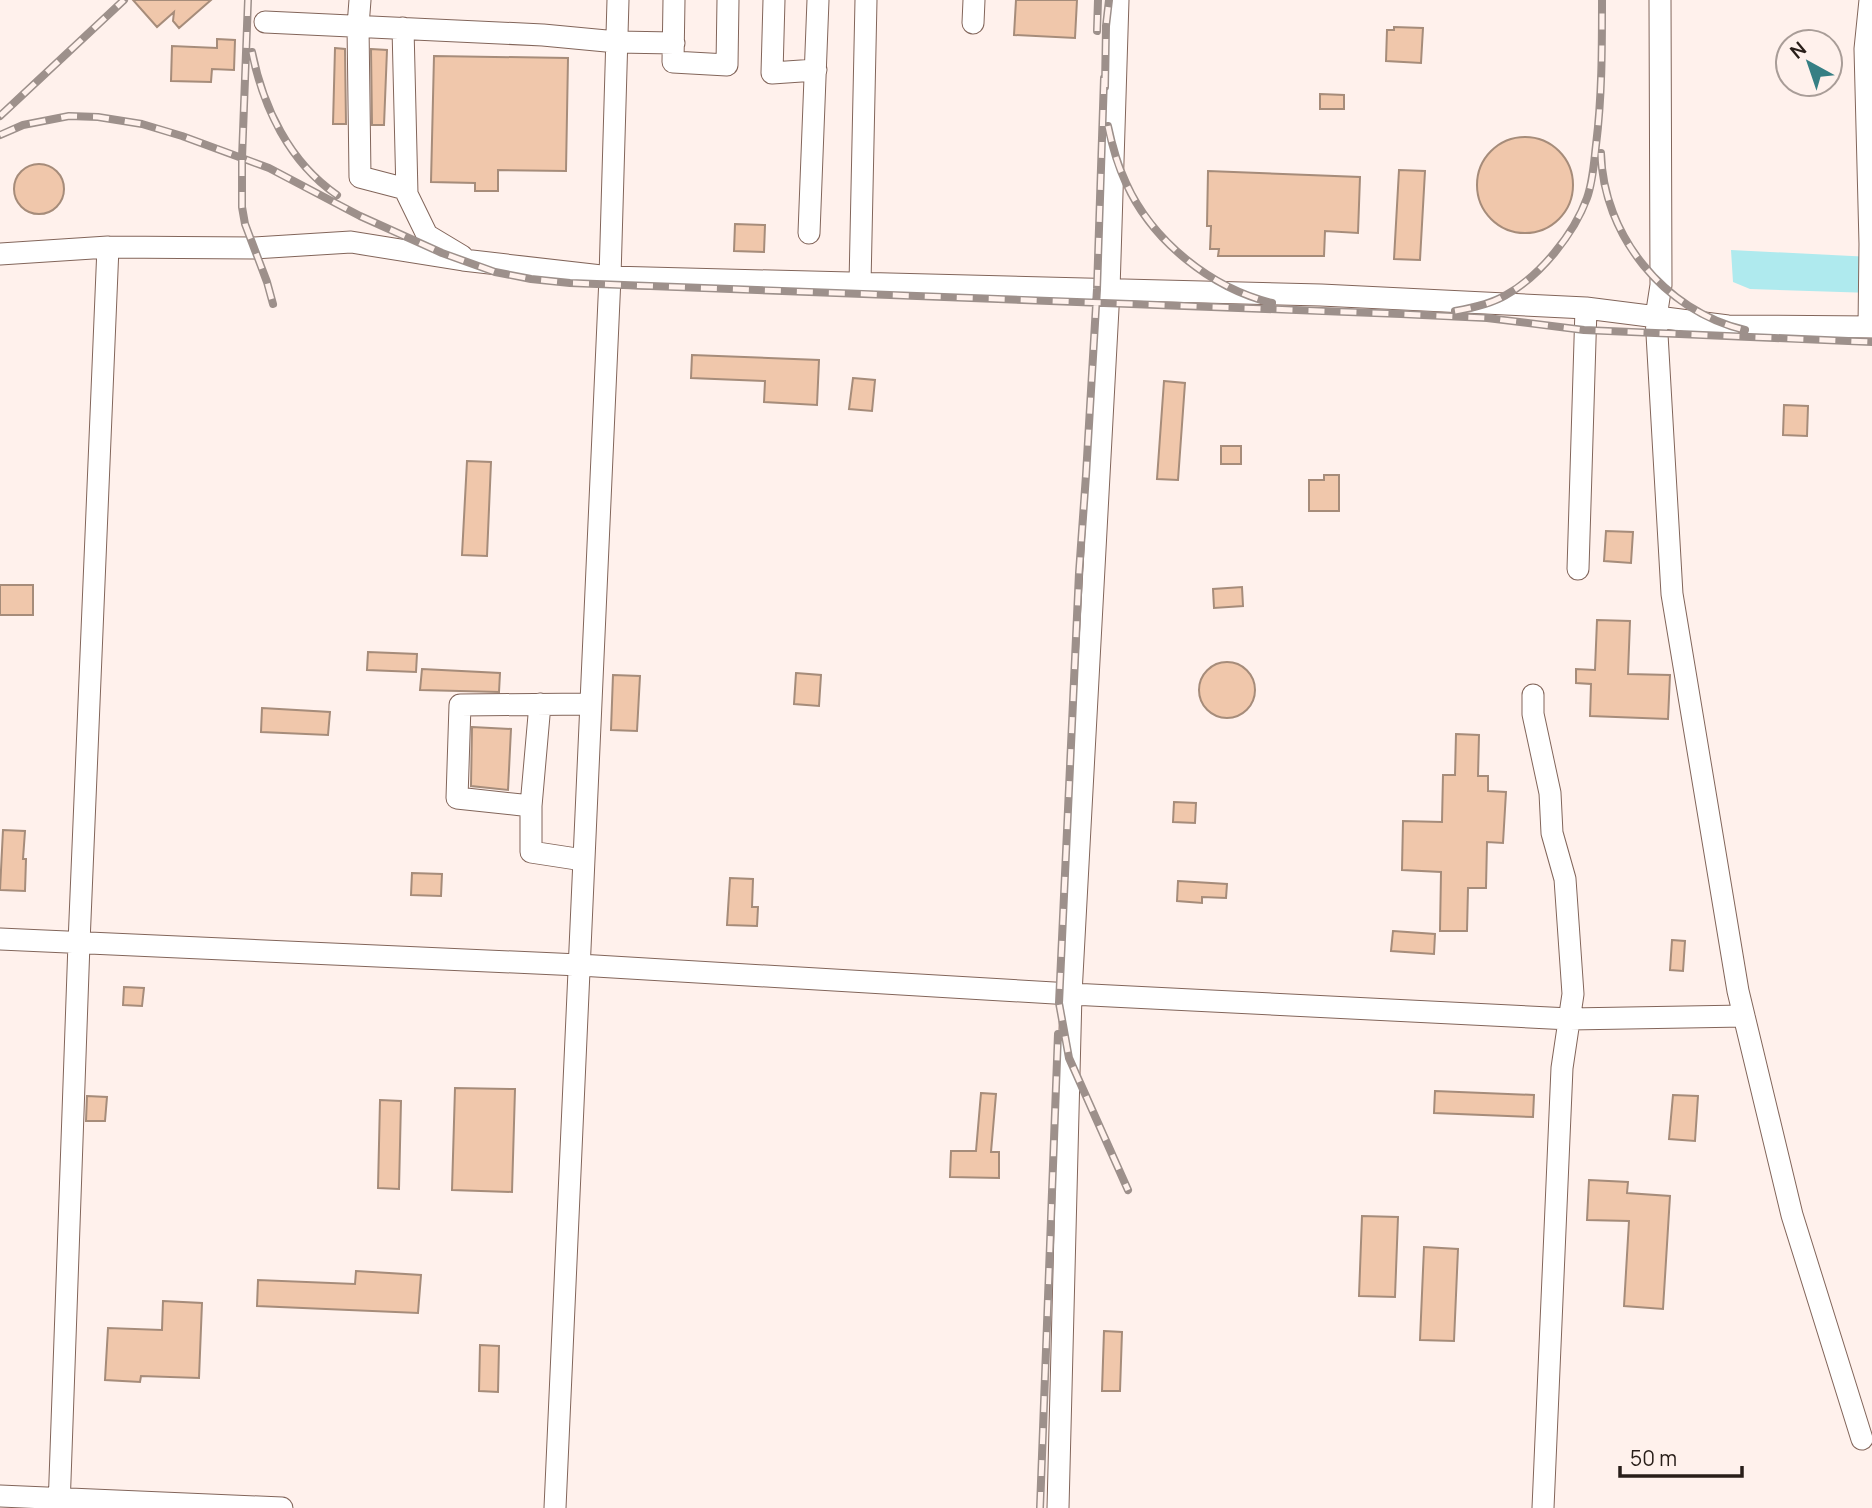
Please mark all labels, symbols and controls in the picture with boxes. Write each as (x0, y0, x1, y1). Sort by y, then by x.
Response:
north arrow (1774, 28, 1844, 98)
text: N (1784, 36, 1812, 64)
scale bar (1620, 1434, 1742, 1478)
text: 50 m (1630, 1444, 1677, 1472)

